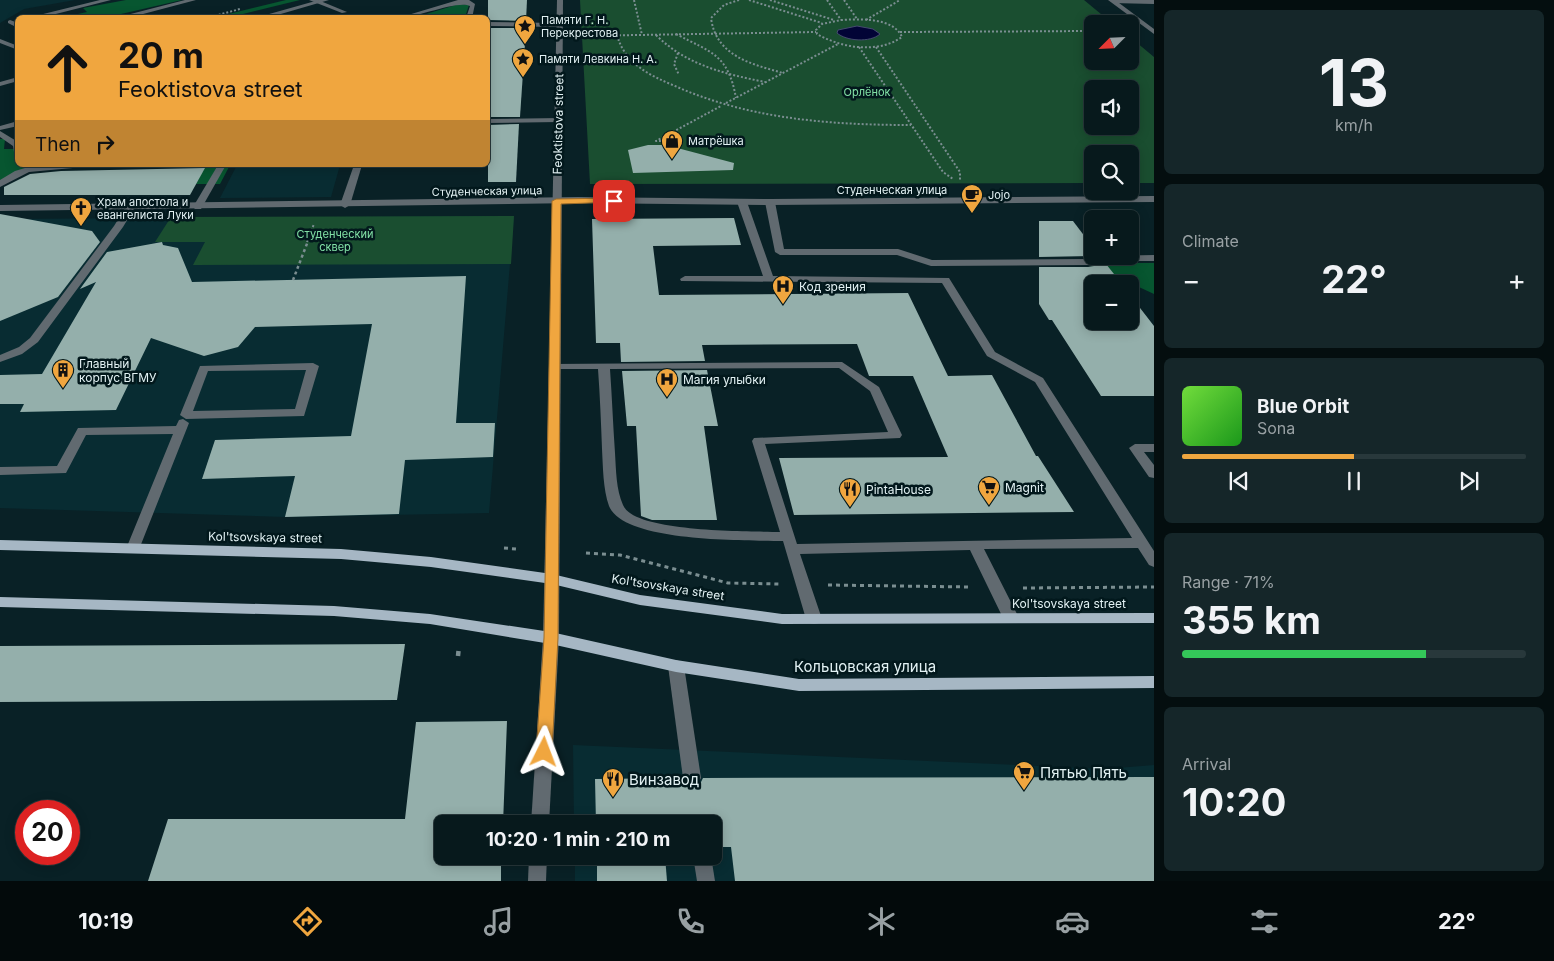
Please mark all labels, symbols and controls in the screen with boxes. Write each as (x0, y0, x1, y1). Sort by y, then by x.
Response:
place label: Памяти Г. Н. Перекрестова (541, 13, 618, 40)
place icon: Памяти Г. Н. Перекрестова (513, 14, 537, 45)
north arrow (1084, 15, 1139, 70)
map controls (1084, 15, 1139, 330)
text: 20 m (118, 34, 204, 76)
icon: ahead (35, 35, 100, 100)
text: 13 (1319, 43, 1389, 122)
place icon: Памяти Левкина Н. А. (511, 47, 535, 78)
place label: Памяти Левкина Н. А. (539, 52, 657, 66)
street label: Feoktistova street (550, 73, 566, 174)
text: Feoktistova street (118, 76, 302, 102)
button: sound (1084, 80, 1139, 135)
park label: Орлёнок (844, 85, 891, 99)
text: km/h (1335, 115, 1373, 135)
shop icon: Матрёшка (660, 129, 684, 160)
icon: right (91, 130, 119, 158)
text: Then (35, 133, 81, 156)
place label: Матрёшка (688, 134, 744, 148)
button: search (1084, 145, 1139, 200)
pin (593, 180, 635, 222)
street label: Студенческая улица (432, 183, 542, 199)
street label: Студенческая улица (837, 183, 947, 197)
cafe icon: Jojo (960, 183, 984, 214)
icon: arrive (600, 187, 628, 215)
place label: Jojo (988, 188, 1011, 202)
place label: Храм апостола и евангелиста Луки (97, 195, 194, 222)
church icon: Храм апостола и евангелиста Луки (69, 196, 93, 227)
button: + (1084, 210, 1139, 265)
park label: Студенческий сквер (297, 227, 373, 254)
text: Climate (1182, 231, 1239, 251)
text: 22° (1321, 256, 1387, 302)
text: − (1182, 263, 1201, 297)
text: + (1507, 263, 1526, 297)
hospital icon: Код зрения (771, 274, 795, 305)
button: − (1084, 275, 1139, 330)
place label: Код зрения (799, 279, 866, 294)
place label: Главный корпус ВГМУ (79, 356, 157, 385)
building icon: Главный корпус ВГМУ (51, 358, 75, 389)
hospital icon: Магия улыбки (655, 367, 679, 398)
place label: Магия улыбки (683, 372, 766, 387)
text: Blue Orbit (1257, 395, 1349, 418)
text: Sona (1257, 418, 1295, 438)
icon: previous (1225, 467, 1253, 495)
icon: pause (1340, 467, 1368, 495)
icon: next (1455, 467, 1483, 495)
supermarket icon: Magnit (977, 475, 1001, 506)
restaurant icon: PintaHouse (838, 477, 862, 508)
place label: Magnit (1005, 480, 1044, 495)
place label: PintaHouse (866, 482, 931, 497)
street label: Kol'tsovskaya street (208, 529, 322, 545)
street label: Kol'tsovskaya street (611, 571, 725, 603)
text: Range · 71% (1182, 572, 1275, 592)
street label: Kol'tsovskaya street (1012, 596, 1126, 611)
text: 355 km (1182, 597, 1321, 643)
street label: Кольцовская улица (794, 657, 936, 676)
position arrow (517, 725, 569, 777)
text: Arrival (1182, 754, 1231, 774)
supermarket icon: Пятью Пять (1012, 760, 1036, 791)
place label: Пятью Пять (1040, 763, 1127, 782)
restaurant icon: Винзавод (601, 767, 625, 798)
place label: Винзавод (629, 770, 699, 789)
text: 10:20 (1182, 779, 1286, 825)
speed limit sign: 20 (15, 800, 80, 865)
text: 10:20 · 1 min · 210 m (486, 828, 670, 851)
icon: directions (290, 904, 325, 939)
icon: music (481, 904, 516, 939)
icon: phone (673, 904, 708, 939)
icon: climate (864, 904, 899, 939)
icon: car (1055, 904, 1090, 939)
icon: filters (1247, 904, 1282, 939)
text: 10:19 (78, 908, 134, 934)
text: 22° (1438, 908, 1476, 934)

